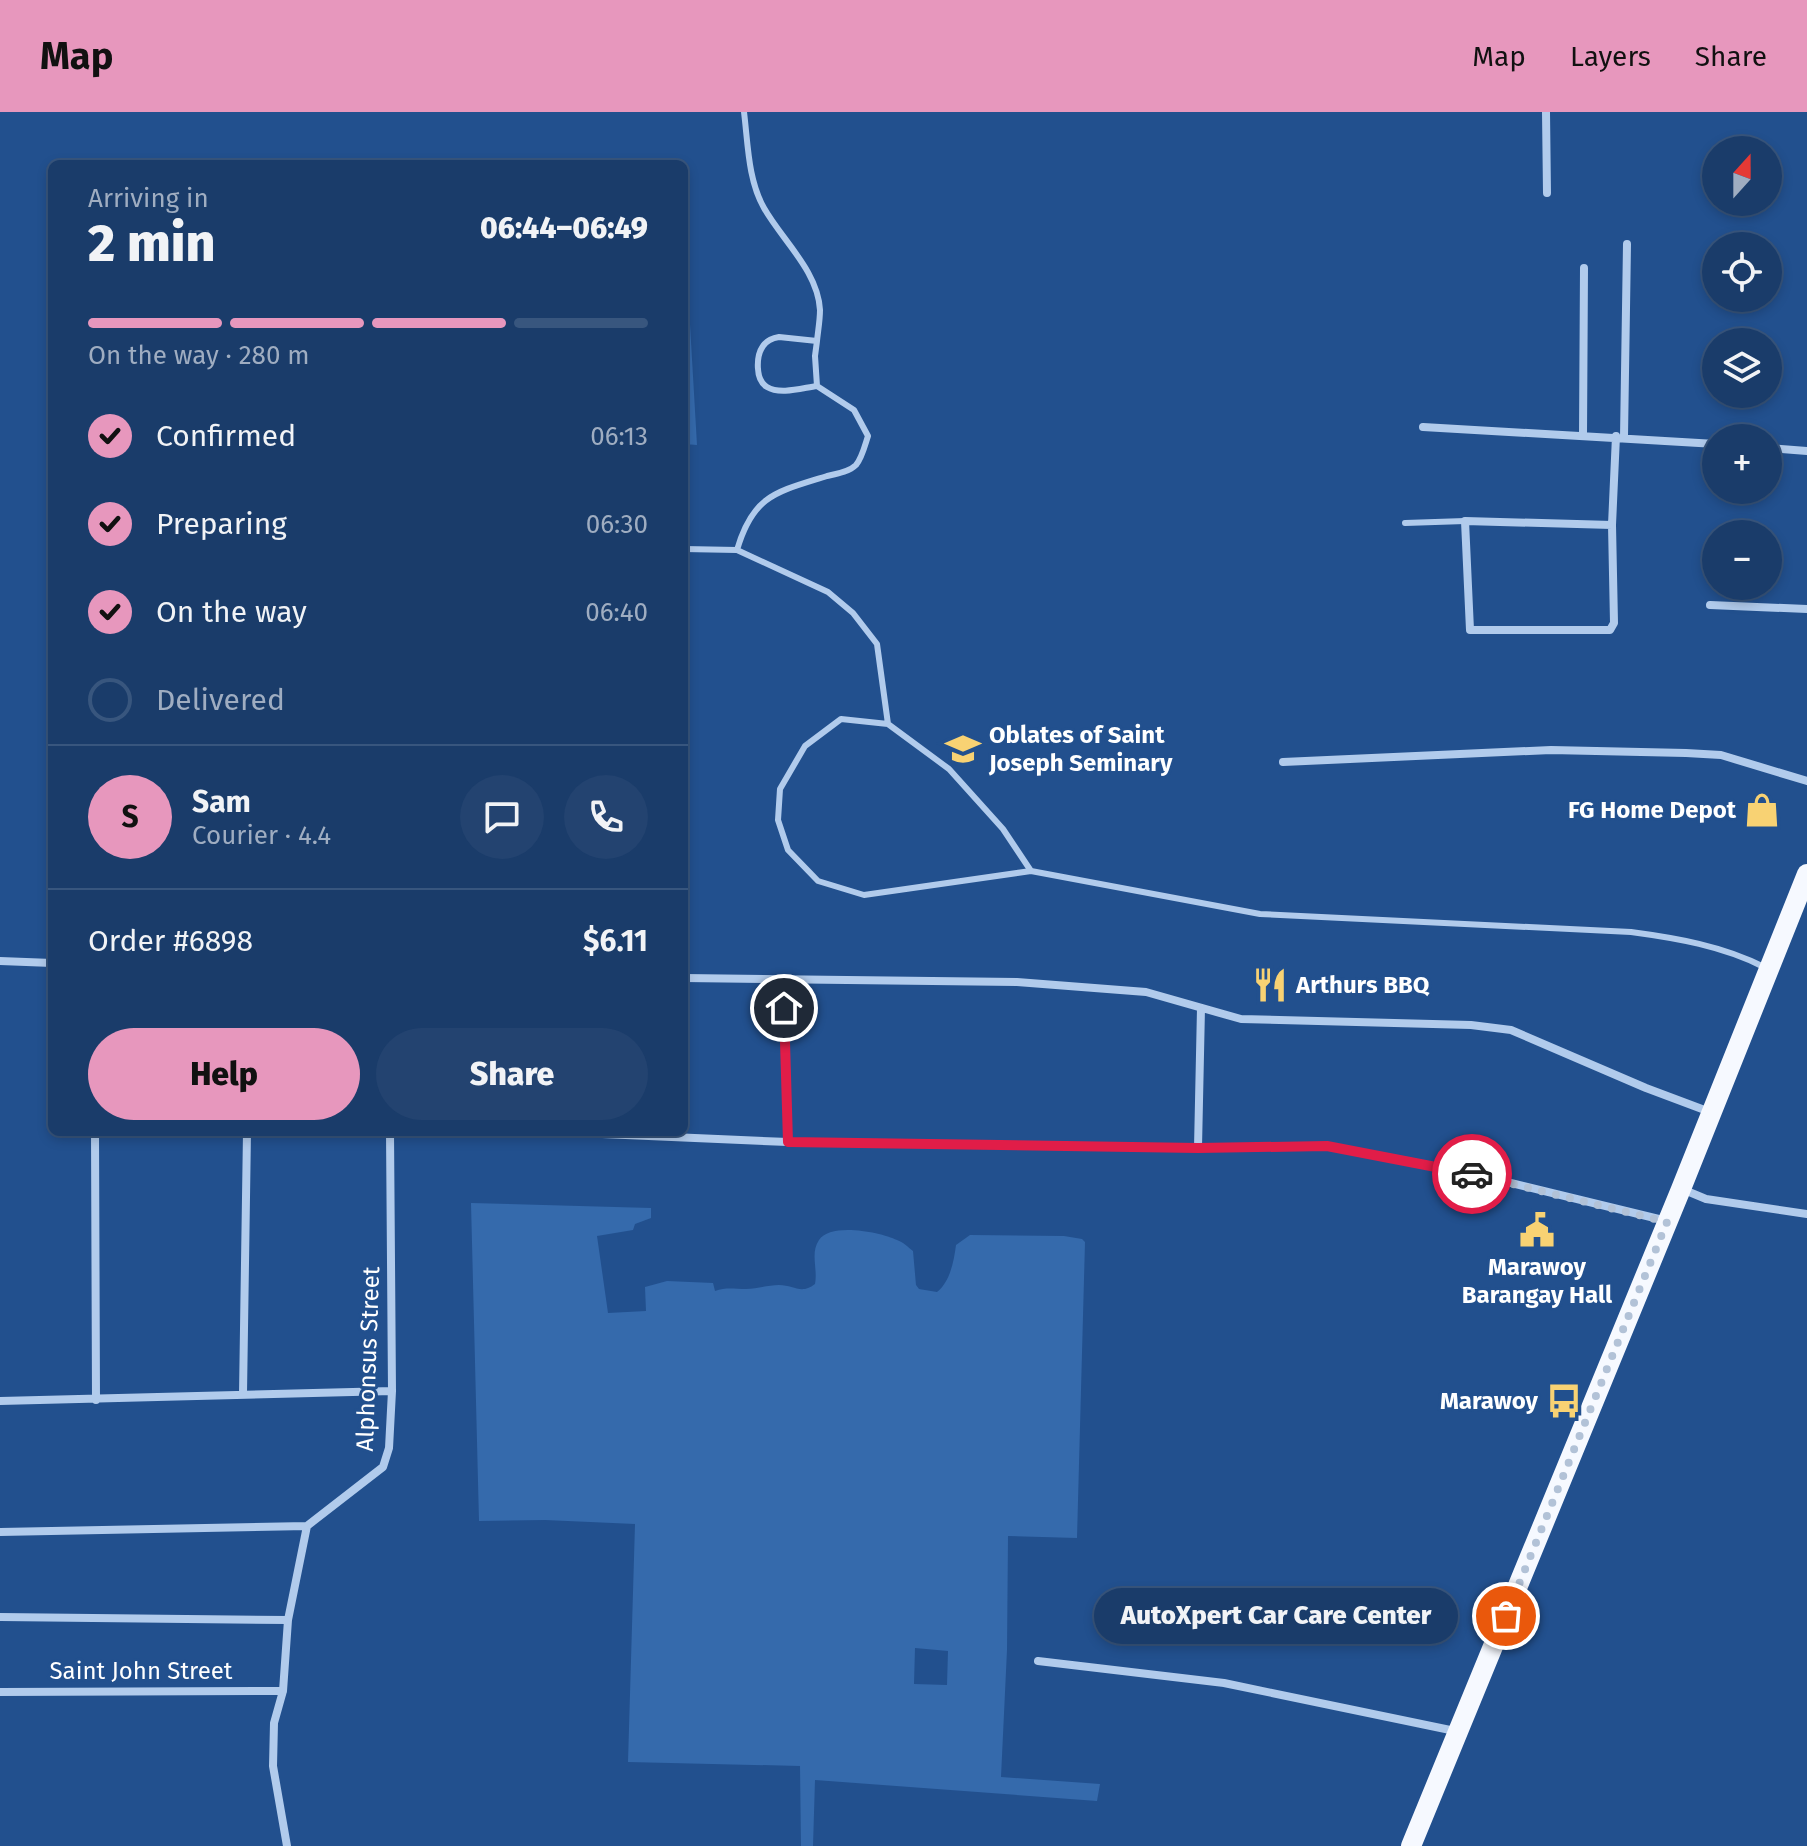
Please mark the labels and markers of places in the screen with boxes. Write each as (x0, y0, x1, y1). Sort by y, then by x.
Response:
place label: Oblates of Saint Joseph Seminary (988, 721, 1173, 777)
school or university icon: Oblates of Saint Joseph Seminary (944, 730, 982, 768)
shop icon: FG Home Depot (1743, 791, 1781, 829)
place label: FG Home Depot (1568, 796, 1737, 824)
restaurant icon: Arthurs BBQ (1251, 966, 1289, 1004)
place label: Arthurs BBQ (1295, 971, 1430, 999)
pin (750, 974, 818, 1042)
public building icon: Marawoy Barangay Hall (1518, 1211, 1556, 1249)
place label: Marawoy Barangay Hall (1462, 1253, 1613, 1309)
bus stop icon: Marawoy (1545, 1382, 1583, 1420)
place label: Marawoy (1440, 1387, 1539, 1415)
pin (1472, 1582, 1540, 1650)
callout: AutoXpert Car Care Center (1094, 1588, 1458, 1644)

